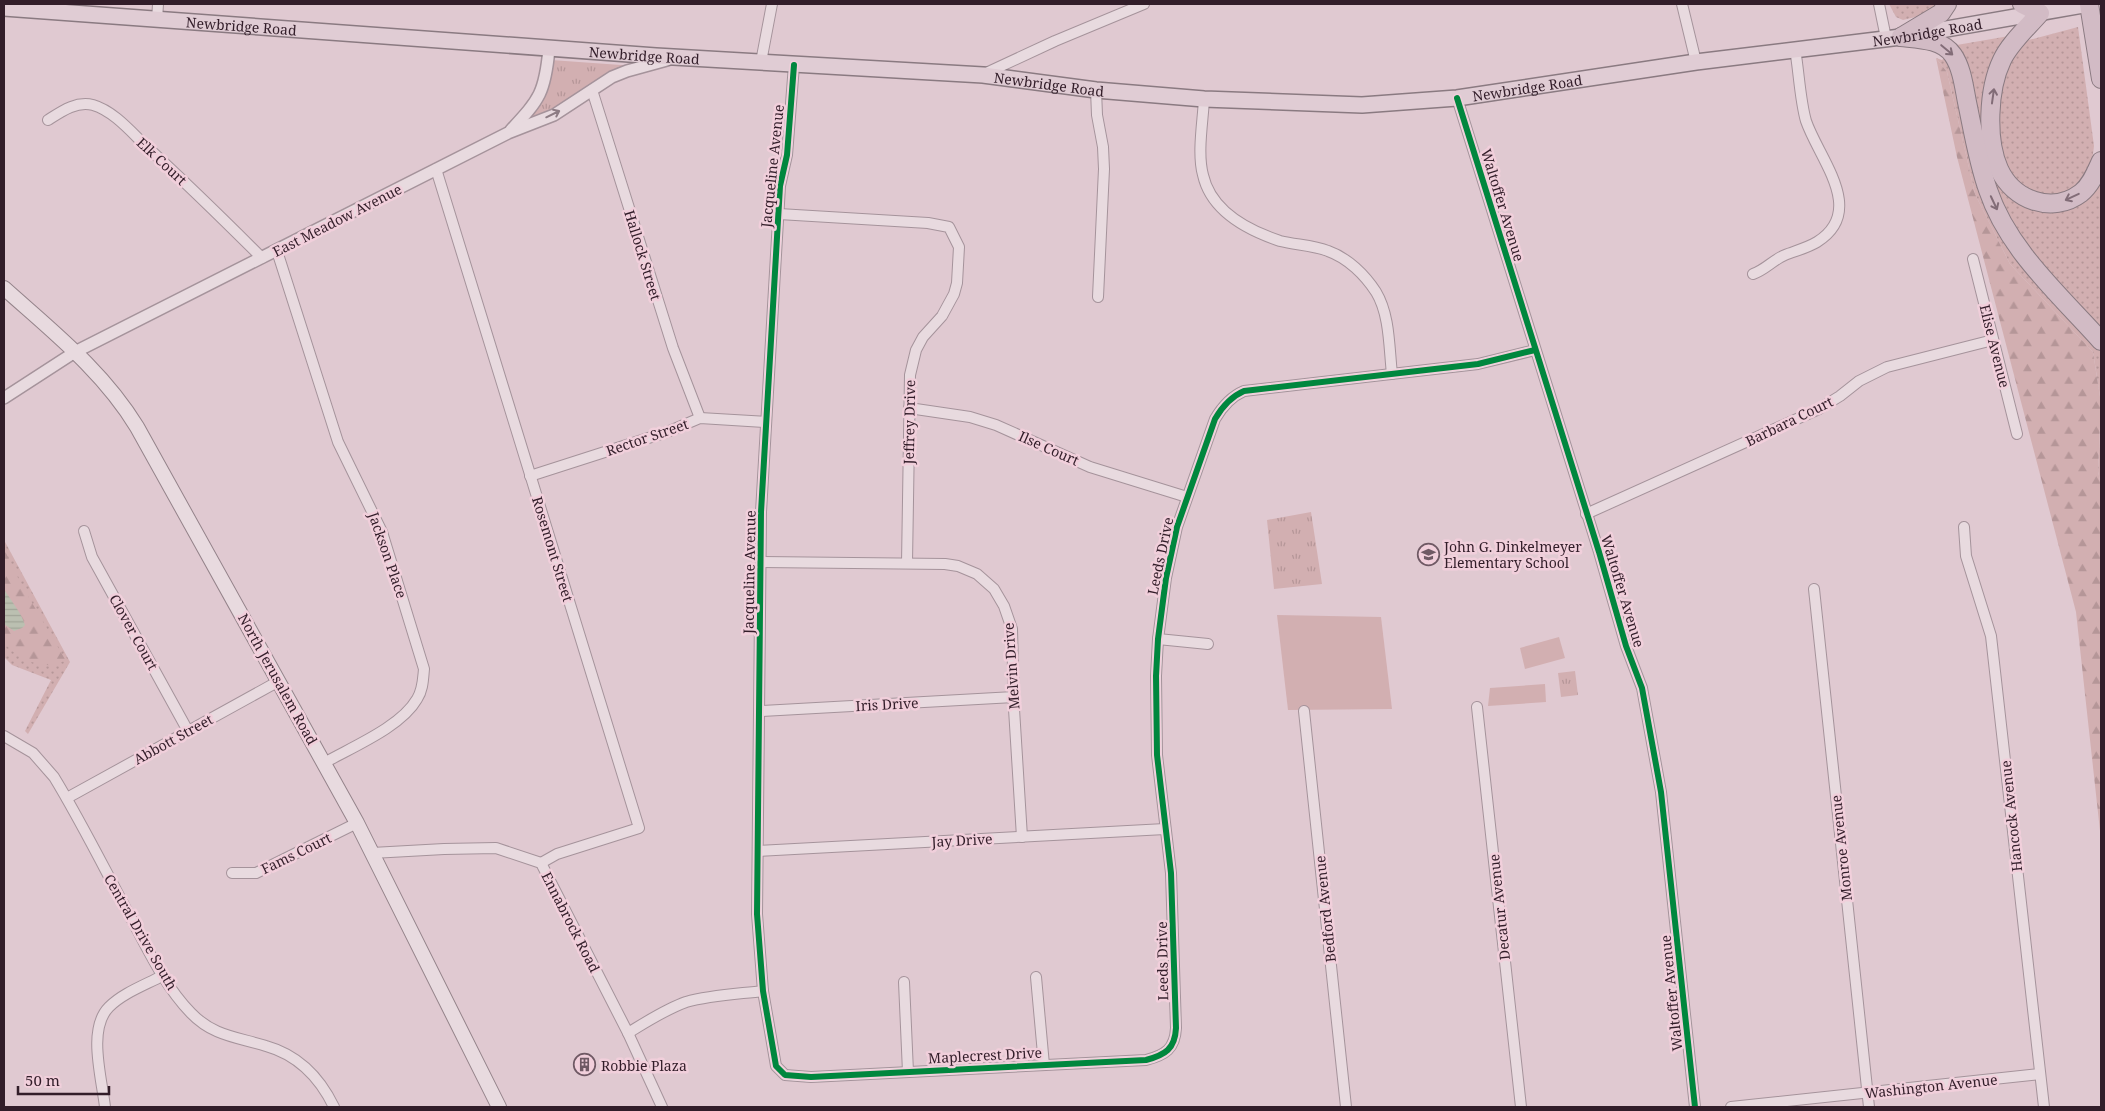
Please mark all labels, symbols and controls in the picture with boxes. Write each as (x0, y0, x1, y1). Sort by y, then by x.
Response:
street label: Newbridge Road (185, 12, 298, 39)
street label: Newbridge Road (1871, 13, 1984, 50)
street label: Newbridge Road (588, 42, 701, 68)
one-way arrow (1940, 44, 1953, 55)
street label: Newbridge Road (993, 67, 1105, 100)
street label: Newbridge Road (1471, 70, 1584, 105)
one-way arrow (1988, 89, 1998, 105)
street label: Jacqueline Avenue (756, 103, 788, 230)
one-way arrow (545, 109, 560, 119)
street label: Elk Court (133, 133, 191, 189)
street label: Waltoffer Avenue (1477, 146, 1529, 264)
street label: East Meadow Avenue (269, 179, 405, 261)
one-way arrow (2065, 193, 2080, 203)
one-way arrow (1989, 195, 1999, 210)
street label: Hallock Street (620, 208, 666, 303)
street label: Elise Avenue (1975, 302, 2015, 390)
street label: Jeffrey Drive (899, 379, 919, 466)
street label: Barbara Court (1742, 392, 1836, 450)
street label: Rector Street (603, 414, 691, 460)
street label: Ilse Court (1016, 426, 1082, 470)
street label: Rosemont Street (528, 494, 578, 604)
street label: Jackson Place (364, 508, 412, 601)
street label: Jacqueline Avenue (738, 510, 760, 635)
street label: Leeds Drive (1142, 515, 1178, 597)
street label: Waltoffer Avenue (1597, 532, 1649, 650)
place label: John G. Dinkelmeyer Elementary School (1443, 537, 1582, 572)
school or university icon: John G. Dinkelmeyer Elementary School (1416, 542, 1440, 566)
street label: Clover Court (105, 591, 163, 673)
street label: North Jerusalem Road (234, 610, 322, 748)
street label: Melvin Drive (998, 622, 1024, 710)
street label: Iris Drive (855, 693, 919, 715)
street label: Abbott Street (130, 709, 216, 769)
street label: Hancock Avenue (1996, 759, 2026, 873)
street label: Monroe Avenue (1826, 794, 1856, 902)
street label: Fams Court (258, 828, 334, 878)
street label: Jay Drive (930, 829, 993, 851)
street label: Decatur Avenue (1484, 853, 1514, 961)
street label: Bedford Avenue (1310, 855, 1340, 963)
street label: Ennabrock Road (537, 869, 605, 976)
street label: Central Drive South (100, 870, 182, 994)
street label: Leeds Drive (1152, 921, 1172, 1001)
street label: Waltoffer Avenue (1655, 934, 1687, 1052)
street label: Maplecrest Drive (928, 1043, 1042, 1067)
building icon: Robbie Plaza (573, 1053, 597, 1077)
place label: Robbie Plaza (601, 1056, 687, 1075)
scale bar (18, 1064, 109, 1096)
text: 50 m (25, 1070, 60, 1090)
street label: Washington Avenue (1864, 1070, 1998, 1102)

